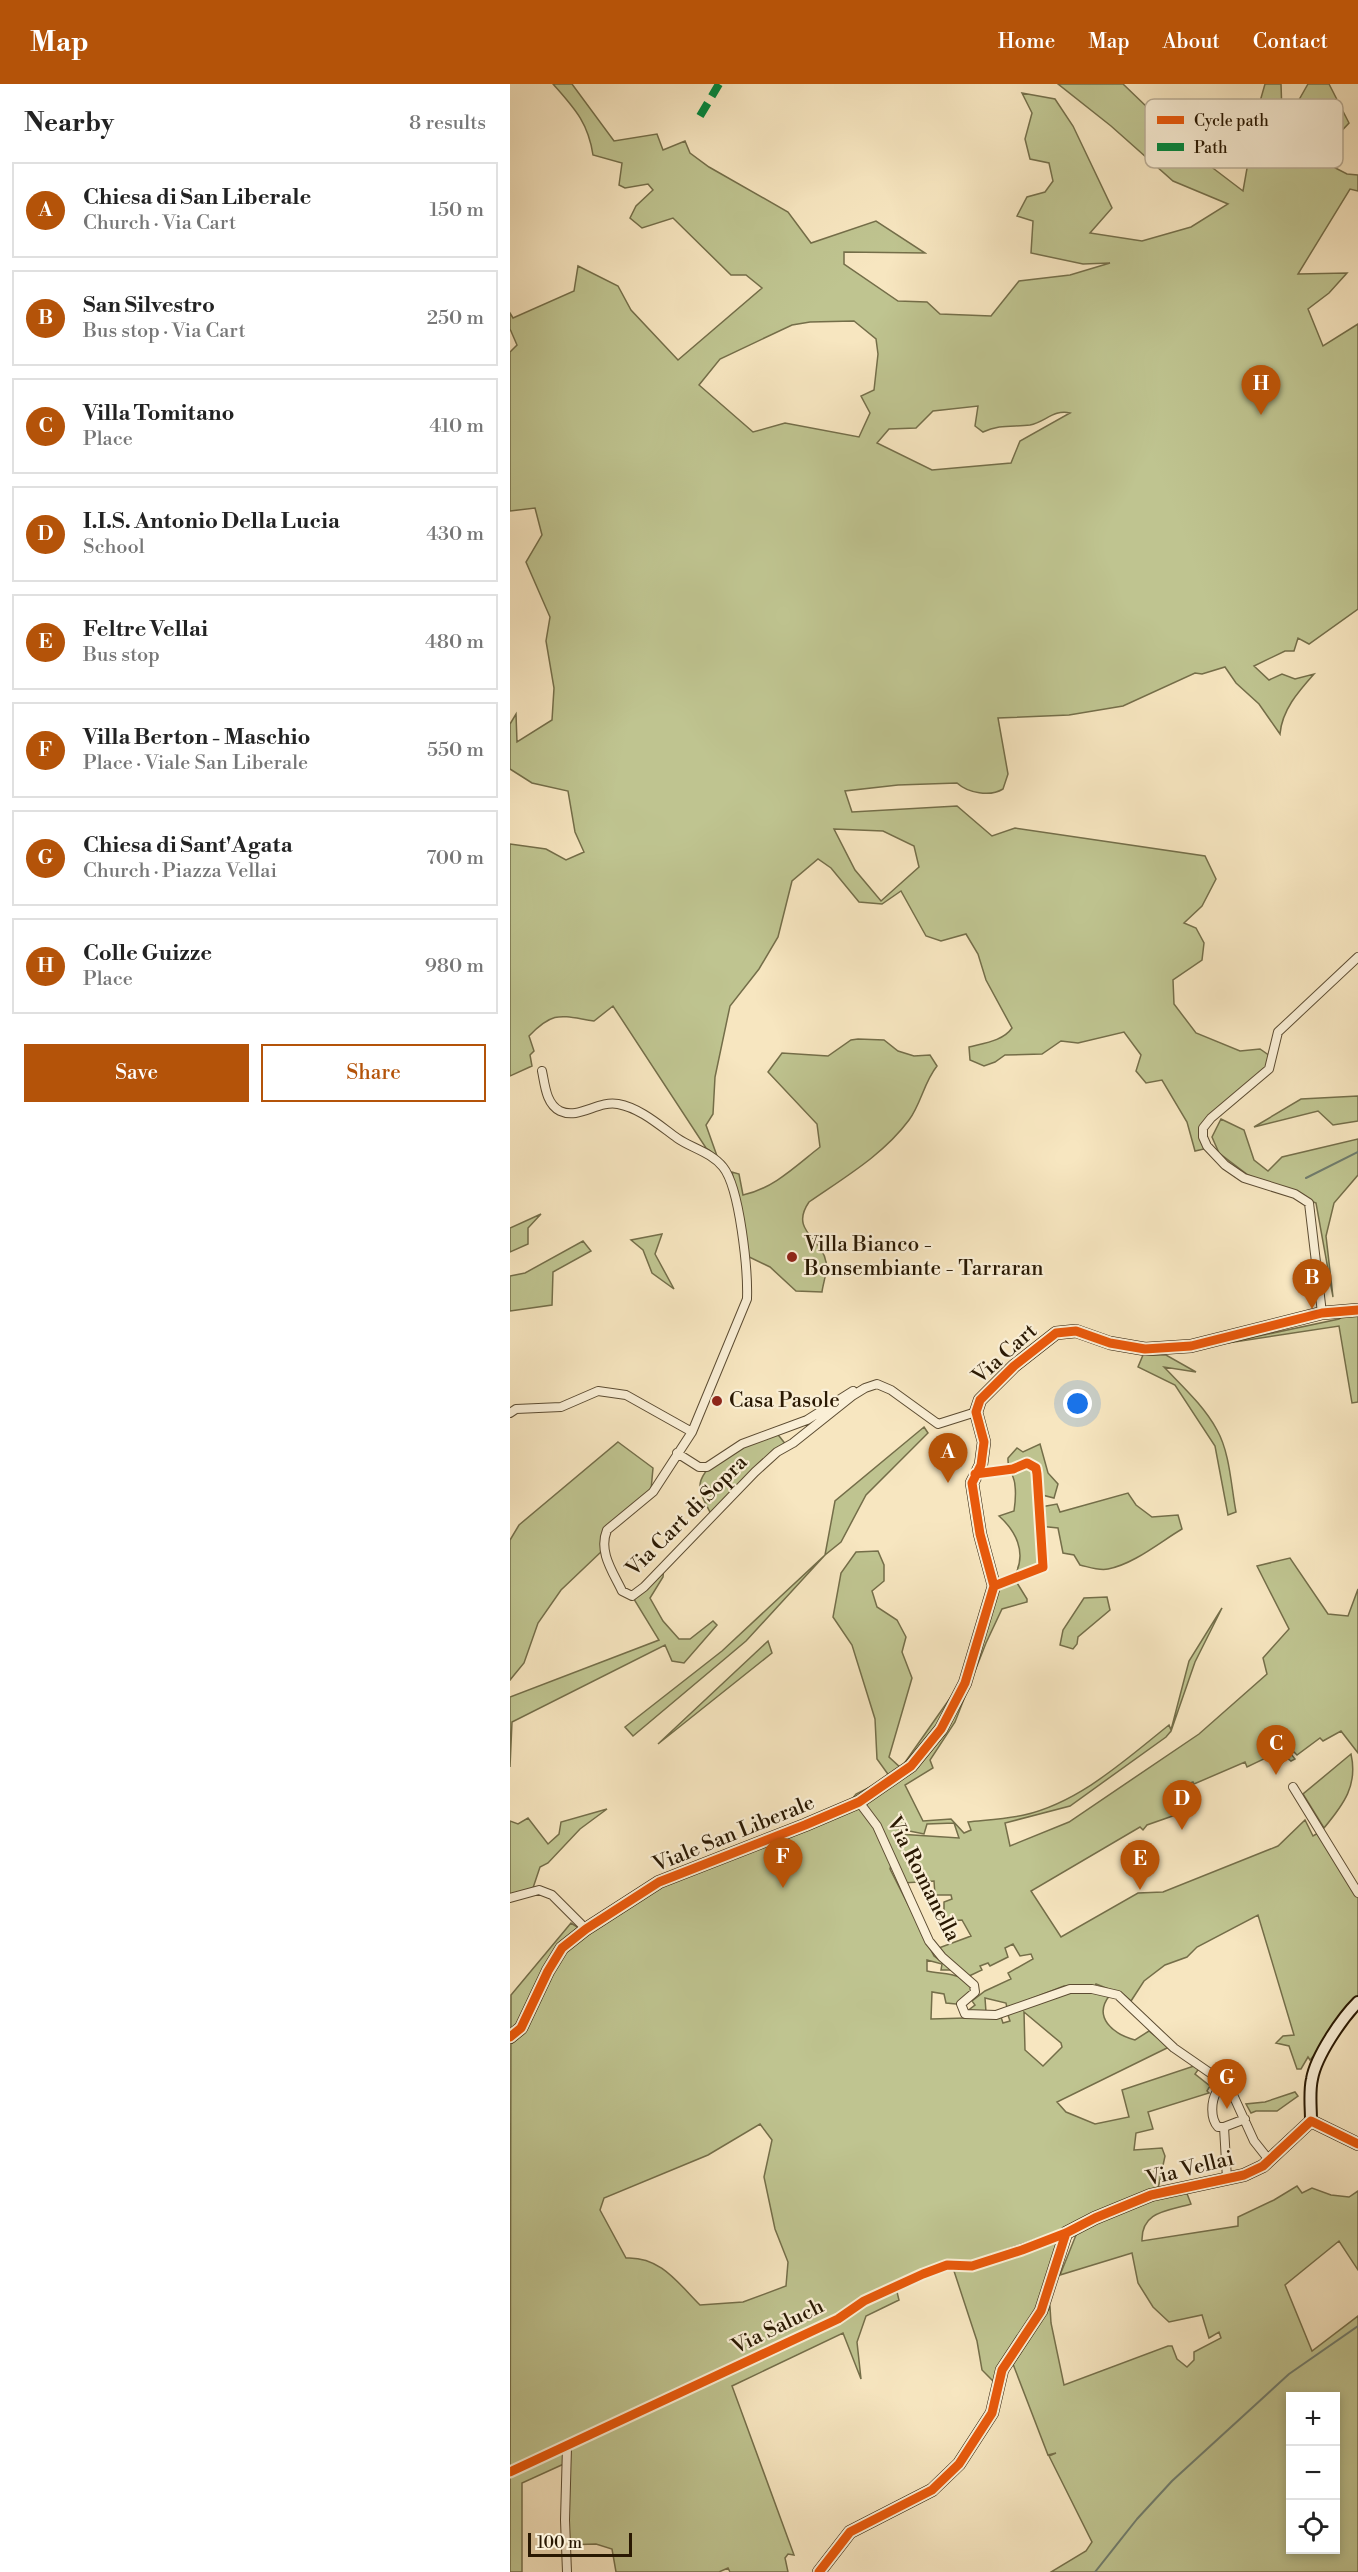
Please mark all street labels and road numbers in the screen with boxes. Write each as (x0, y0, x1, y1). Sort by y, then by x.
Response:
street label: Via Cart (967, 1318, 1043, 1390)
street label: Via Cart di Sopra (620, 1450, 753, 1583)
street label: Viale San Liberale (649, 1790, 819, 1879)
street label: Via Romanella (880, 1811, 966, 1946)
street label: Via Vellai (1142, 2146, 1237, 2193)
street label: Via Saluch (727, 2293, 829, 2361)

